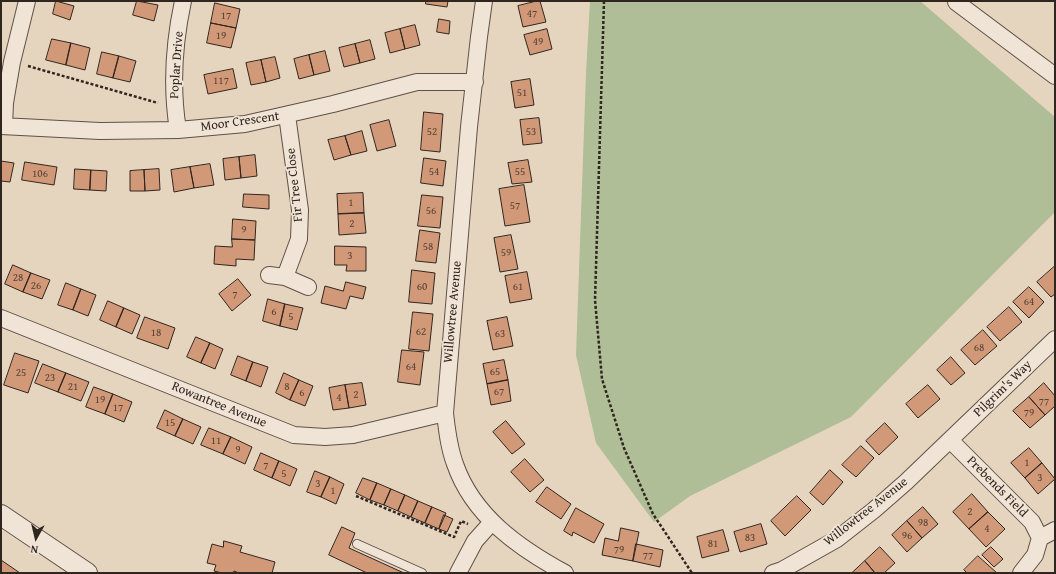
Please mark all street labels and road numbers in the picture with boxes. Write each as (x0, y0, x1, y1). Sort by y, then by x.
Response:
street label: Poplar Drive (167, 31, 187, 99)
street label: Moor Crescent (200, 109, 280, 135)
street label: Fir Tree Close (283, 147, 307, 223)
street label: Willowtree Avenue (441, 260, 465, 364)
street label: Pilgrim's Way (971, 357, 1035, 421)
street label: Rowantree Avenue (169, 379, 269, 431)
street label: Prebends Field (963, 453, 1031, 521)
street label: Willowtree Avenue (821, 474, 911, 550)

